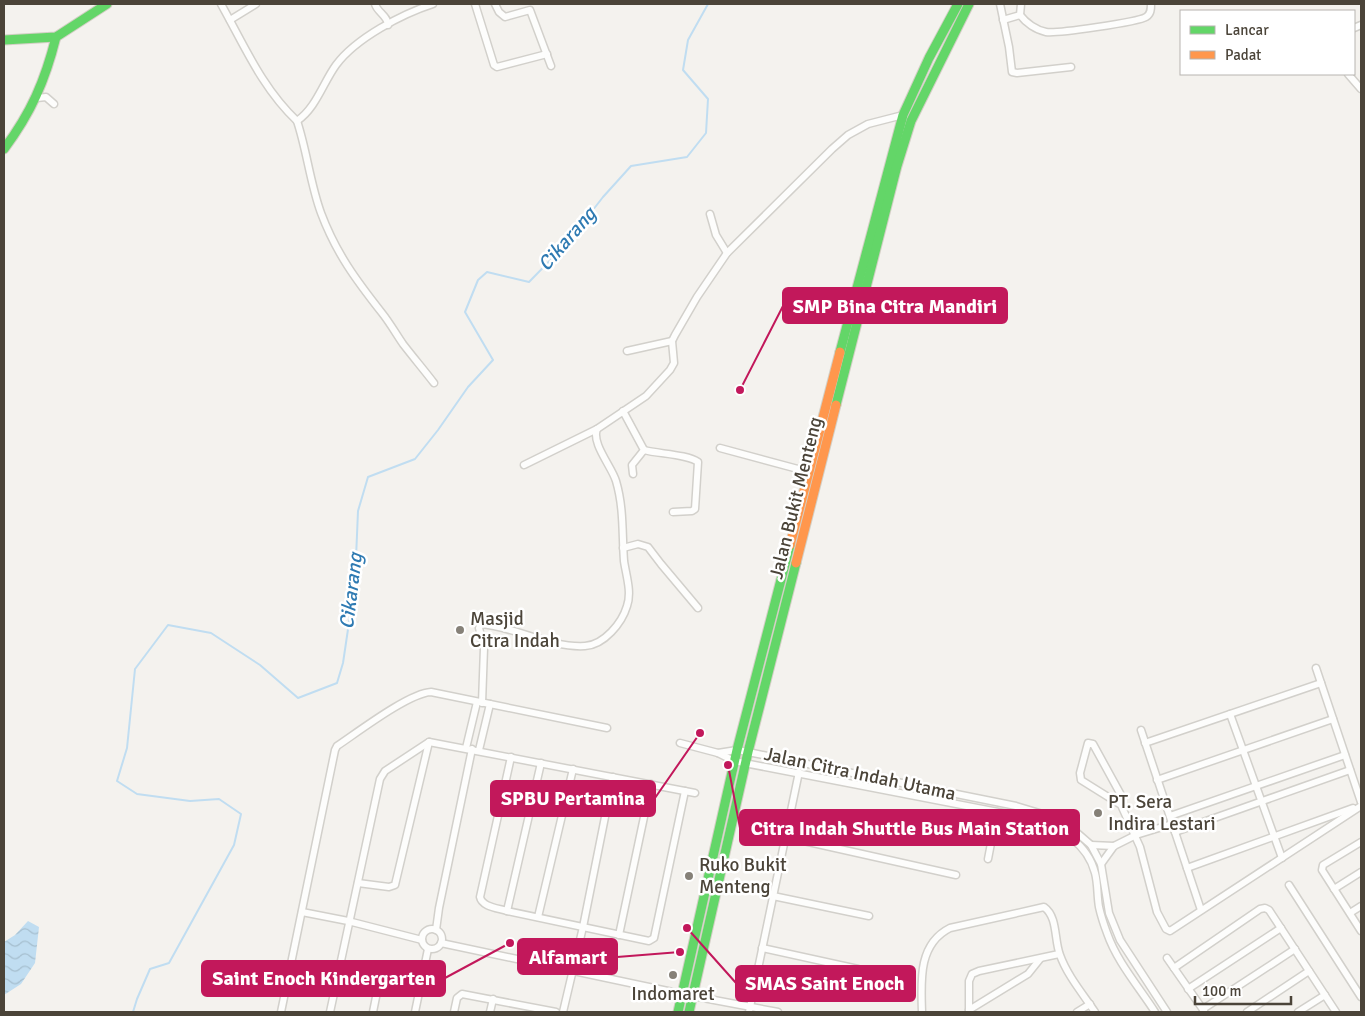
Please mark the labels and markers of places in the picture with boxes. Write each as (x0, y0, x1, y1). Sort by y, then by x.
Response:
callout: SMP Bina Citra Mandiri (783, 288, 1007, 323)
place label: Masjid Citra Indah (470, 607, 560, 653)
marker: Masjid Citra Indah (454, 624, 466, 636)
callout: SPBU Pertamina (491, 781, 655, 816)
place label: PT. Sera Indira Lestari (1108, 790, 1216, 836)
marker: PT. Sera Indira Lestari (1092, 807, 1104, 819)
callout: Citra Indah Shuttle Bus Main Station (740, 810, 1079, 845)
place label: Ruko Bukit Menteng (699, 853, 787, 899)
marker: Ruko Bukit Menteng (683, 870, 695, 882)
callout: Alfamart (518, 939, 617, 974)
callout: Saint Enoch Kindergarten (202, 961, 445, 996)
callout: SMAS Saint Enoch (736, 966, 915, 1001)
marker: Indomaret (667, 969, 679, 981)
place label: Indomaret (631, 982, 715, 1006)

